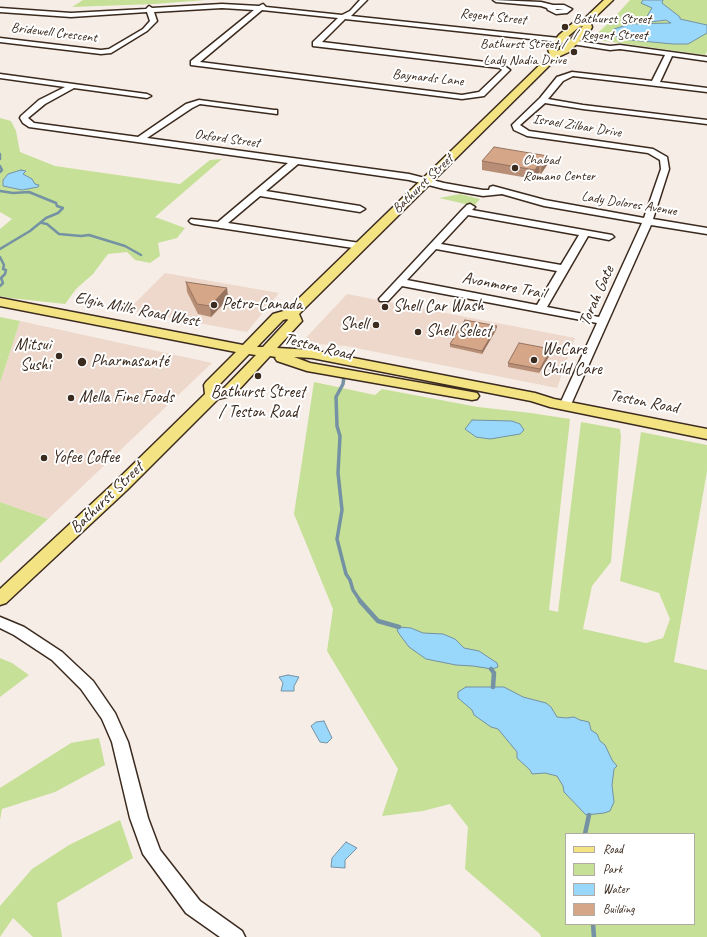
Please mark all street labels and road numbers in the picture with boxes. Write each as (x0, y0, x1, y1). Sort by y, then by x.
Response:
street label: Regent Street (459, 5, 527, 29)
street label: Bridewell Crescent (10, 19, 98, 47)
street label: Baynards Lane (392, 66, 464, 90)
street label: Israel Zilbar Drive (532, 111, 622, 141)
street label: Oxford Street (193, 126, 261, 152)
street label: Bathurst Street (389, 151, 457, 217)
street label: Lady Dolores Avenue (580, 188, 678, 220)
street label: Torah Gate (575, 263, 619, 329)
street label: Avonmore Trail (460, 268, 548, 304)
street label: Elgin Mills Road West (73, 288, 201, 332)
street label: Teston Road (282, 329, 354, 365)
street label: Teston Road (608, 385, 680, 419)
street label: Bathurst Street (66, 458, 148, 538)

